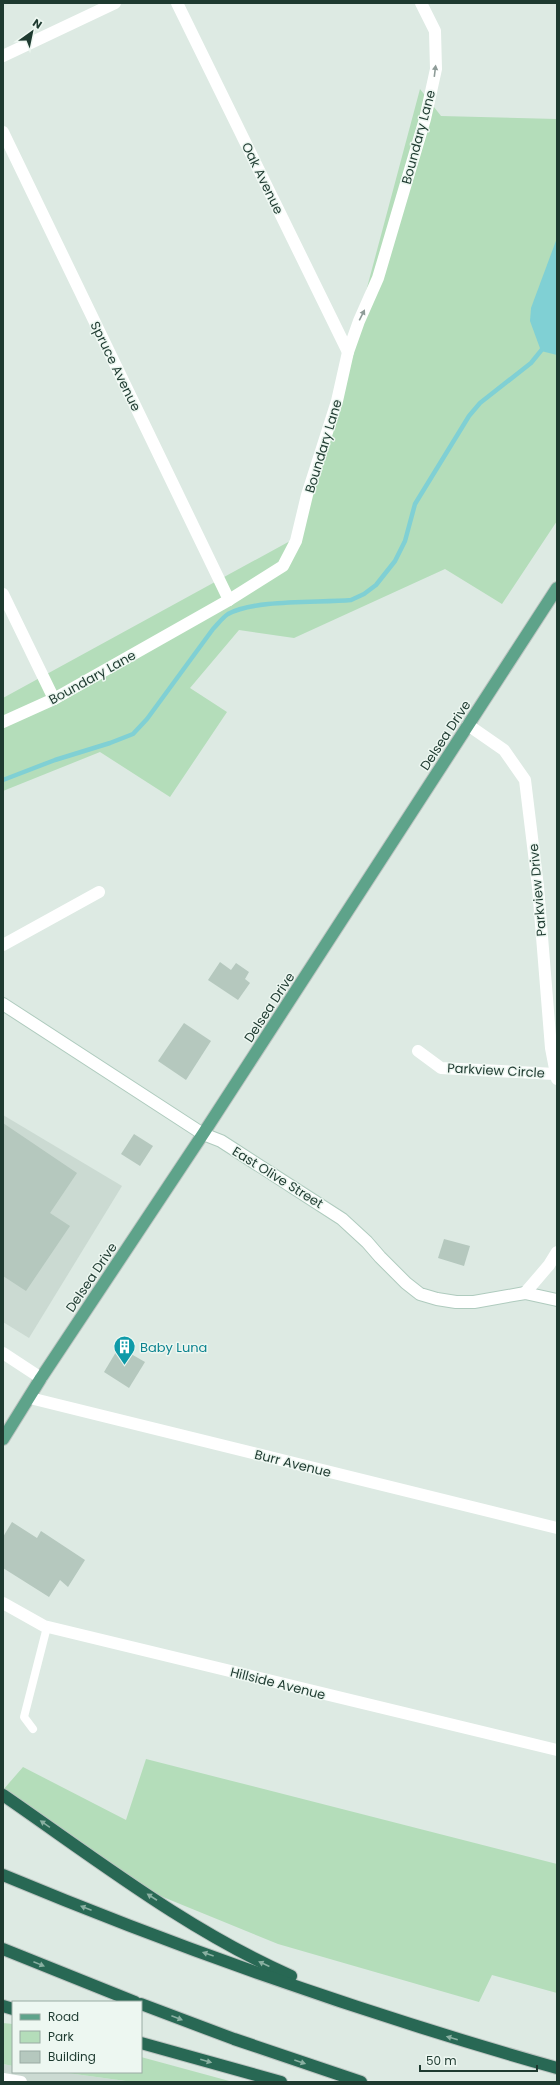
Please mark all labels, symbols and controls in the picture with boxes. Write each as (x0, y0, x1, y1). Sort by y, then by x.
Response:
north arrow (12, 12, 52, 52)
text: N (30, 15, 45, 33)
one-way arrow (432, 65, 438, 77)
street label: Boundary Lane (397, 88, 440, 186)
street label: Oak Avenue (237, 139, 288, 217)
one-way arrow (358, 310, 365, 321)
street label: Spruce Avenue (86, 318, 146, 414)
street label: Boundary Lane (300, 397, 347, 495)
street label: Boundary Lane (45, 646, 139, 709)
street label: Delsea Drive (416, 696, 475, 774)
street label: Parkview Drive (524, 843, 551, 937)
street label: Delsea Drive (240, 968, 299, 1046)
street label: Parkview Circle (447, 1058, 545, 1083)
street label: East Olive Street (229, 1142, 327, 1213)
street label: Delsea Drive (61, 1239, 122, 1316)
building icon: Baby Luna (111, 1334, 137, 1367)
place label: Baby Luna (140, 1338, 207, 1357)
street label: Burr Avenue (253, 1445, 333, 1482)
street label: Hillside Avenue (228, 1662, 328, 1705)
one-way arrow (40, 1820, 50, 1828)
one-way arrow (146, 1894, 158, 1901)
one-way arrow (79, 1905, 91, 1911)
one-way arrow (201, 1951, 213, 1957)
one-way arrow (34, 1961, 45, 1967)
one-way arrow (258, 1961, 270, 1967)
legend (12, 2001, 142, 2073)
text: Road (48, 2008, 79, 2025)
one-way arrow (172, 2016, 184, 2022)
text: Park (48, 2028, 75, 2045)
one-way arrow (446, 2035, 458, 2041)
scale bar (420, 2047, 537, 2073)
text: Building (48, 2048, 96, 2065)
text: 50 m (426, 2052, 457, 2069)
one-way arrow (200, 2058, 212, 2064)
one-way arrow (294, 2059, 306, 2065)

